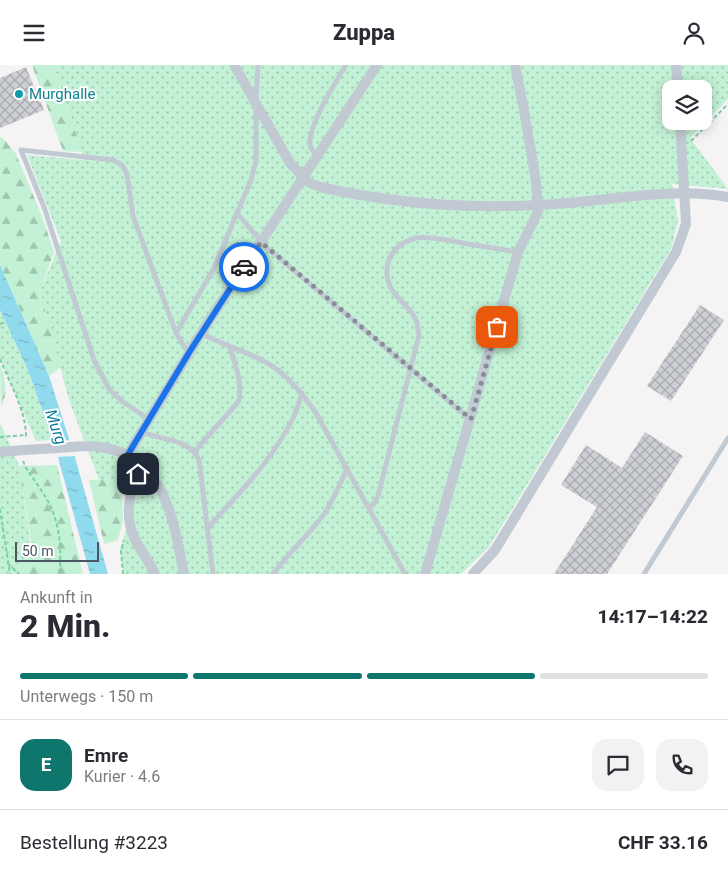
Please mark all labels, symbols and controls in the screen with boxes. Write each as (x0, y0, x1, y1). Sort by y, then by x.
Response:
icon: menu (20, 19, 48, 47)
icon: person (680, 19, 708, 47)
text: Zuppa (333, 20, 395, 45)
map controls (662, 80, 712, 130)
button: layers (662, 80, 712, 130)
place label: Murghalle (29, 85, 95, 103)
marker: Murghalle (13, 88, 25, 100)
courier (219, 242, 269, 292)
icon: car (230, 253, 258, 281)
pin (476, 306, 518, 348)
icon: bag (483, 313, 511, 341)
water label: Murg (41, 407, 71, 447)
pin (117, 453, 159, 495)
icon: home (124, 460, 152, 488)
scale bar (15, 539, 99, 562)
text: 50 m (22, 543, 54, 559)
text: Ankunft in (20, 588, 93, 607)
text: 14:17–14:22 (597, 605, 708, 628)
text: 2 Min. (20, 607, 111, 645)
text: Unterwegs · 150 m (20, 687, 153, 706)
button: chat (592, 739, 644, 791)
button: phone (656, 739, 708, 791)
text: Emre (84, 744, 128, 767)
text: E (41, 753, 51, 776)
text: Kurier · 4.6 (84, 767, 160, 786)
text: Bestellung #3223 (20, 831, 168, 854)
text: CHF 33.16 (618, 831, 708, 854)

